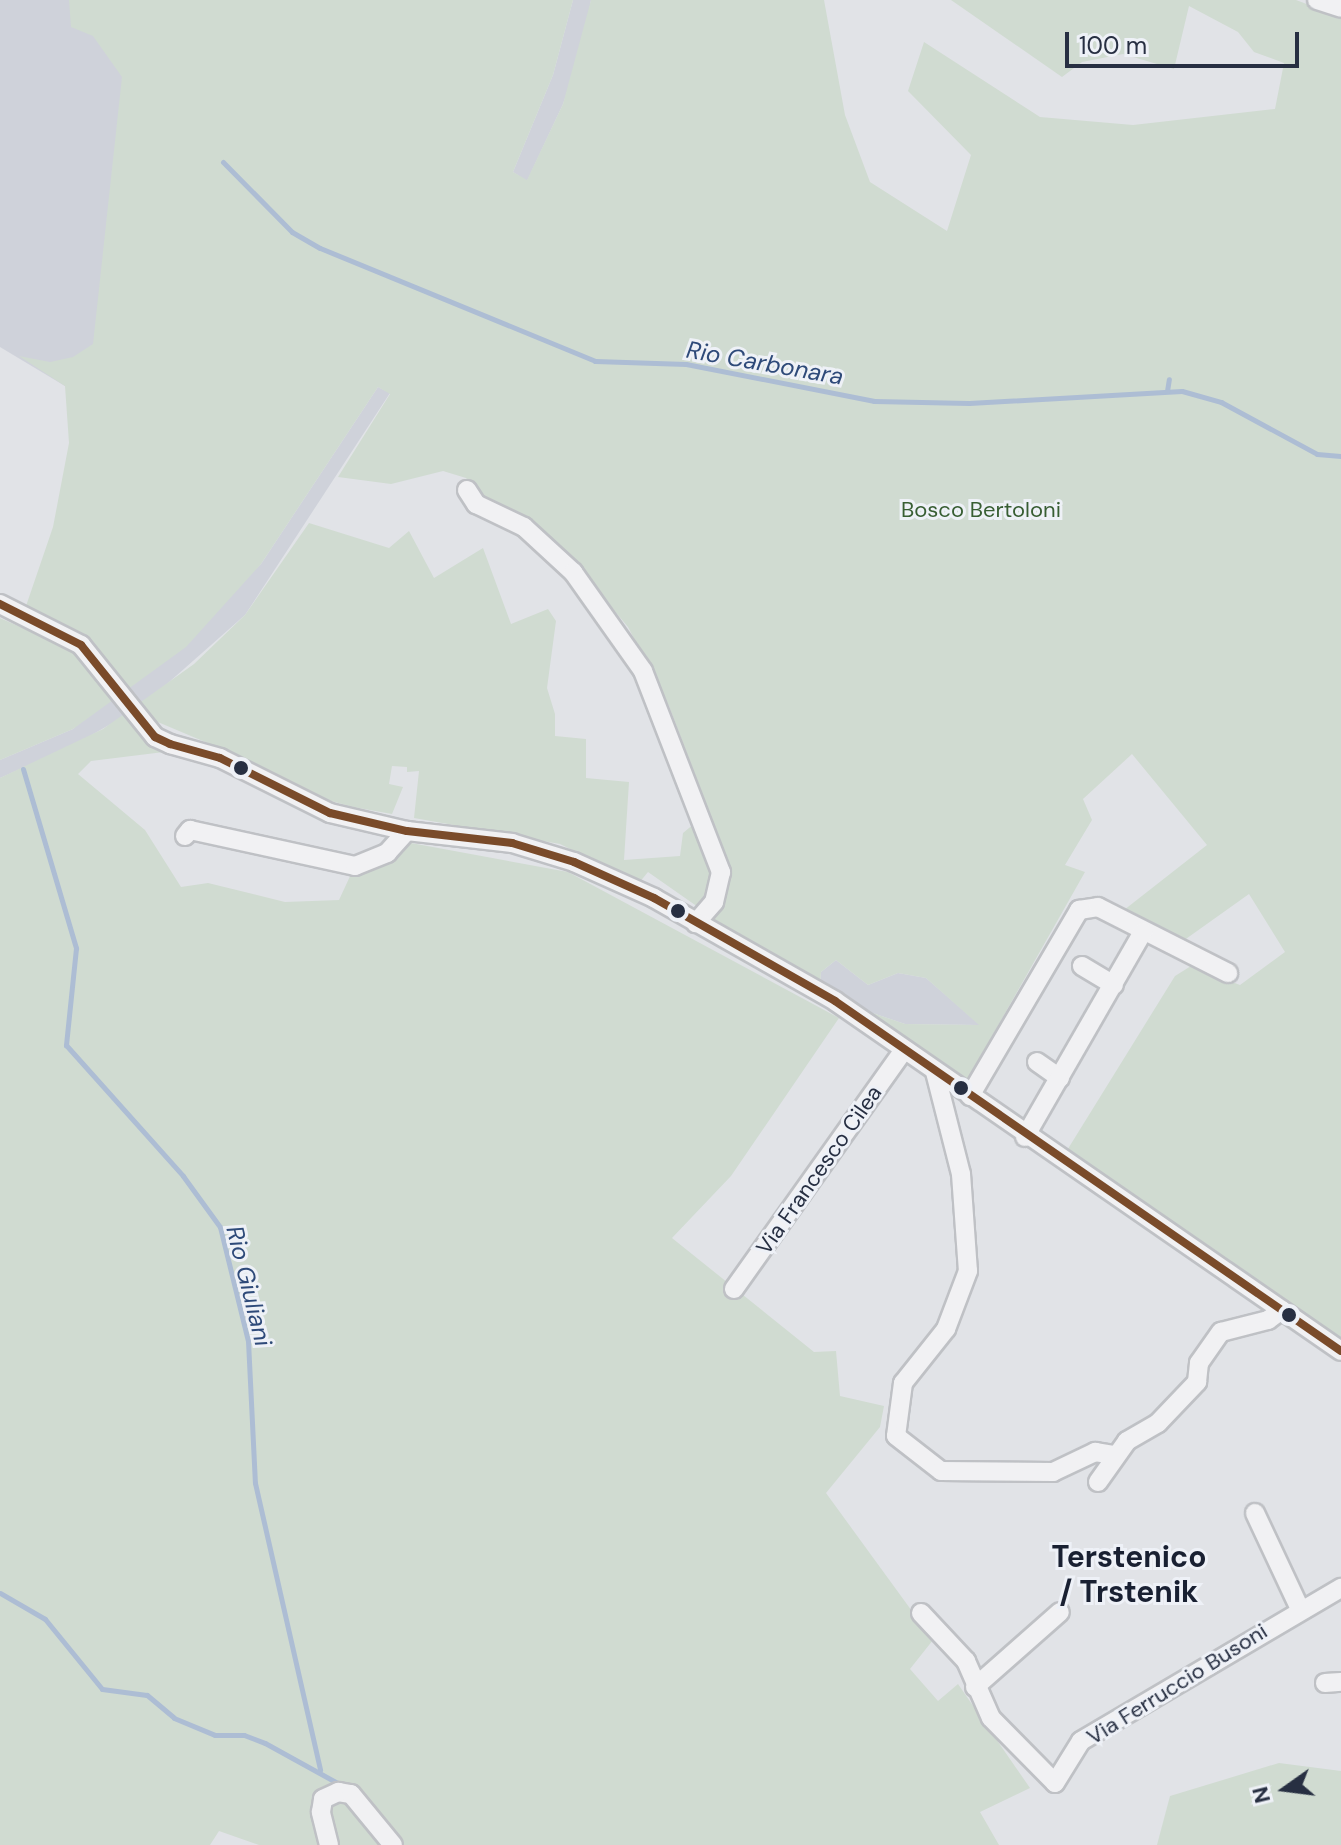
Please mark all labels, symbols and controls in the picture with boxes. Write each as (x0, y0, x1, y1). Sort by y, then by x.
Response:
scale bar (1069, 16, 1303, 66)
text: 100 m (1079, 30, 1147, 61)
water label: Rio Carbonara (684, 335, 846, 391)
park label: Bosco Bertoloni (901, 497, 1061, 523)
unlabelled marker (233, 760, 249, 776)
unlabelled marker (670, 903, 686, 919)
street label: Via Francesco Cilea (751, 1080, 887, 1260)
unlabelled marker (953, 1080, 969, 1096)
water label: Rio Giuliani (220, 1223, 278, 1349)
unlabelled marker (1281, 1307, 1297, 1323)
district label: Terstenico / Trstenik (1052, 1539, 1206, 1610)
street label: Via Ferruccio Busoni (1082, 1618, 1272, 1750)
north arrow (1245, 1749, 1325, 1829)
text: N (1245, 1784, 1277, 1806)

